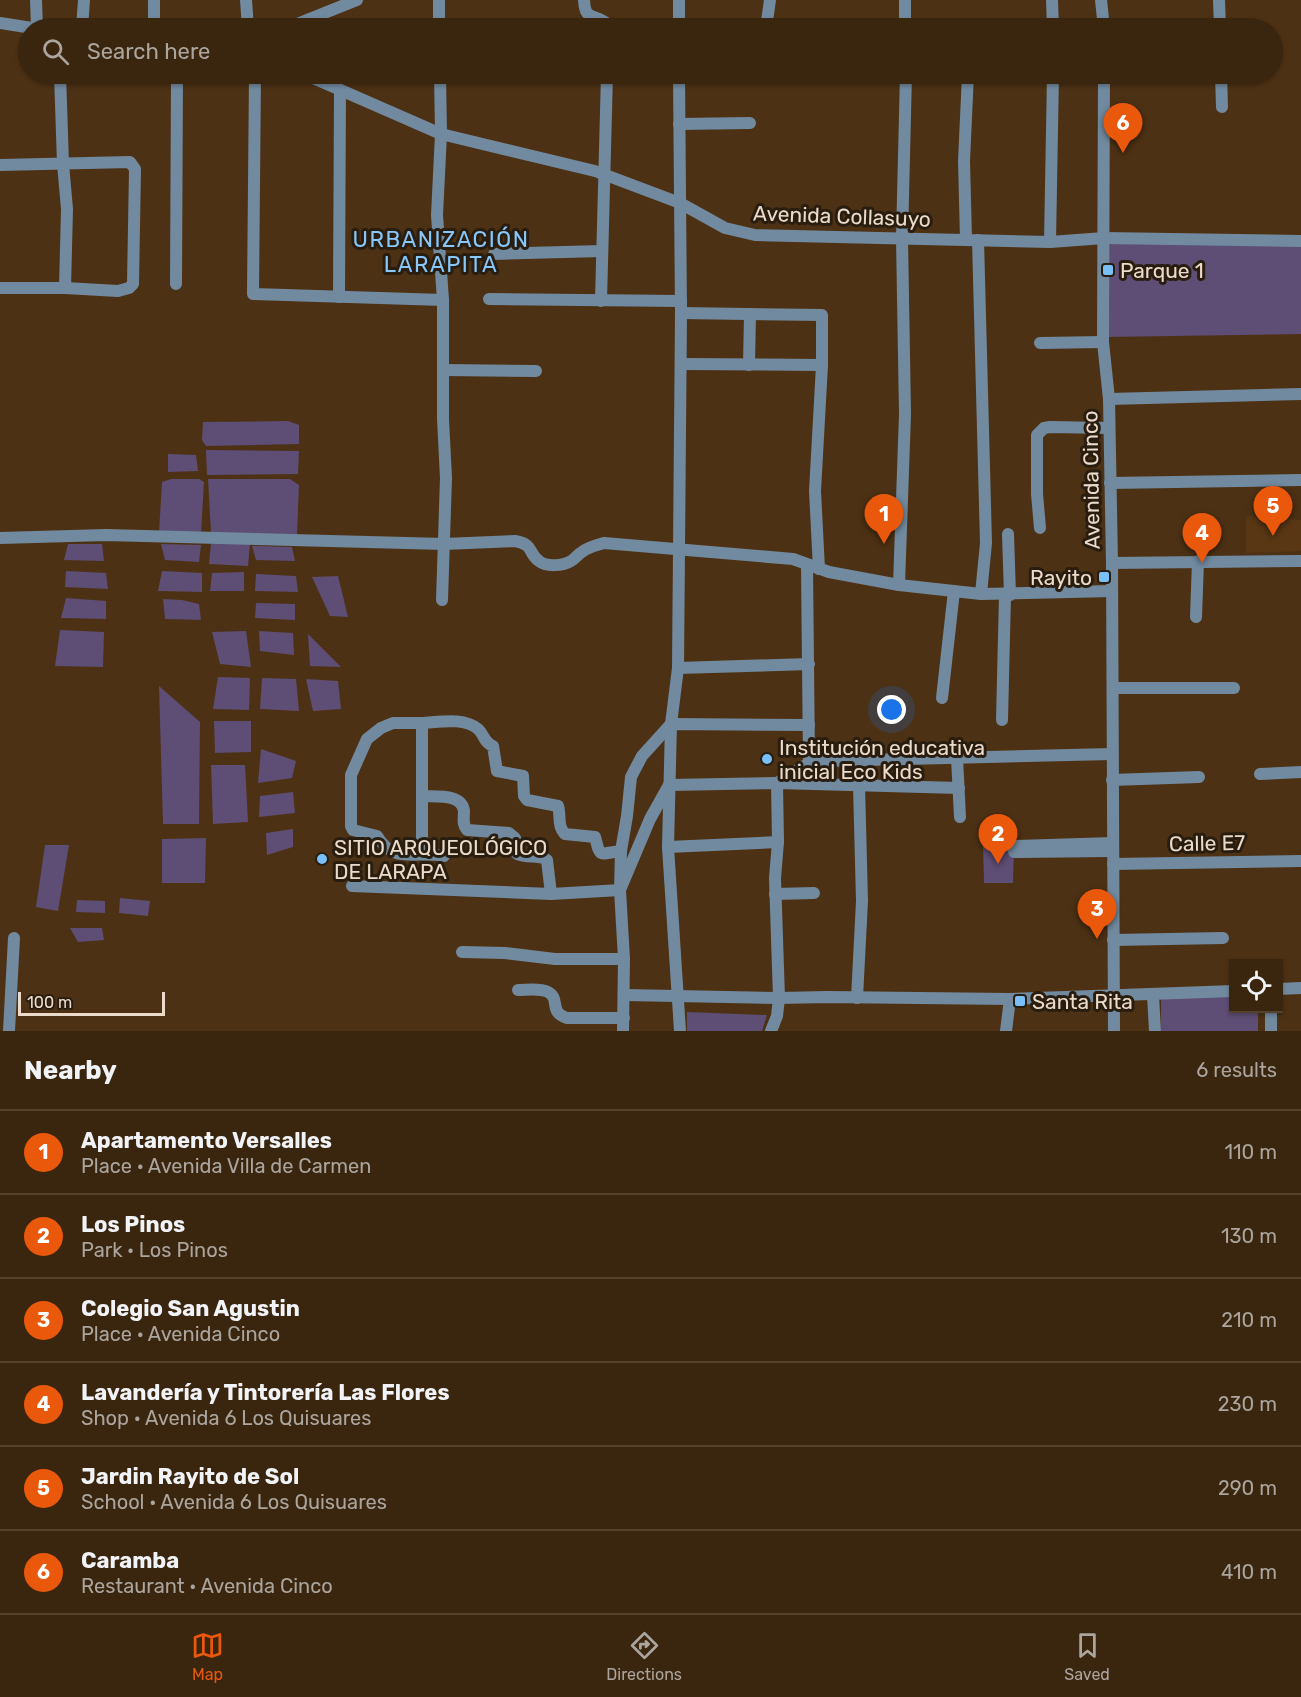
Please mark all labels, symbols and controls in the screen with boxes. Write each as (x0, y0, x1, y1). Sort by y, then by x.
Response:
search box (18, 18, 1283, 84)
icon: search (39, 35, 72, 68)
text: Search here (87, 38, 210, 65)
pin: 6 (1104, 104, 1142, 153)
street label: Avenida Collasuyo (753, 200, 931, 232)
district label: URBANIZACIÓN LARAPITA (353, 226, 529, 278)
place label: Parque 1 (1120, 258, 1204, 283)
marker: Parque 1 (1101, 263, 1115, 277)
street label: Avenida Cinco (1077, 410, 1105, 550)
pin: 5 (1254, 486, 1292, 536)
pin: 1 (864, 494, 904, 544)
pin: 4 (1182, 514, 1222, 563)
place label: Rayito (1030, 565, 1092, 590)
marker: Rayito (1097, 570, 1111, 584)
your location (877, 695, 906, 724)
place label: Institución educativa inicial Eco Kids (779, 735, 985, 784)
marker: Institución educativa inicial Eco Kids (760, 752, 774, 766)
pin: 2 (978, 814, 1018, 864)
street label: Calle E7 (1169, 830, 1246, 856)
place label: SITIO ARQUEOLÓGICO DE LARAPA (334, 835, 547, 884)
marker: SITIO ARQUEOLÓGICO DE LARAPA (315, 852, 329, 866)
pin: 3 (1078, 890, 1116, 939)
map controls (1229, 959, 1283, 1013)
button: locate (1229, 959, 1283, 1013)
scale bar (18, 989, 165, 1016)
place label: Santa Rita (1032, 989, 1133, 1014)
text: 100 m (27, 993, 72, 1012)
marker: Santa Rita (1013, 994, 1027, 1008)
text: Nearby (24, 1055, 117, 1086)
text: 6 results (1196, 1058, 1277, 1082)
text: Apartamento Versalles (81, 1127, 332, 1154)
text: 1 (39, 1140, 48, 1164)
text: 110 m (1225, 1140, 1277, 1164)
text: Place · Avenida Villa de Carmen (81, 1154, 371, 1178)
text: Los Pinos (81, 1211, 185, 1238)
text: 2 (37, 1224, 50, 1248)
text: 130 m (1221, 1224, 1277, 1248)
text: Park · Los Pinos (81, 1238, 228, 1262)
text: Colegio San Agustin (81, 1295, 300, 1322)
text: 3 (37, 1308, 50, 1332)
text: 210 m (1221, 1308, 1277, 1332)
text: Place · Avenida Cinco (81, 1322, 280, 1346)
text: Lavandería y Tintorería Las Flores (81, 1379, 450, 1406)
text: 4 (37, 1392, 50, 1416)
text: 230 m (1218, 1392, 1277, 1416)
text: Shop · Avenida 6 Los Quisuares (81, 1406, 371, 1430)
text: Jardin Rayito de Sol (81, 1463, 299, 1490)
text: 5 (37, 1476, 50, 1500)
text: 290 m (1218, 1476, 1277, 1500)
text: School · Avenida 6 Los Quisuares (81, 1490, 387, 1514)
text: Caramba (81, 1547, 179, 1574)
text: 6 (37, 1560, 50, 1584)
text: 410 m (1221, 1560, 1277, 1584)
text: Restaurant · Avenida Cinco (81, 1574, 333, 1598)
tab: Map (191, 1629, 224, 1684)
tab: Directions (606, 1629, 682, 1684)
tab: Saved (1064, 1629, 1110, 1684)

